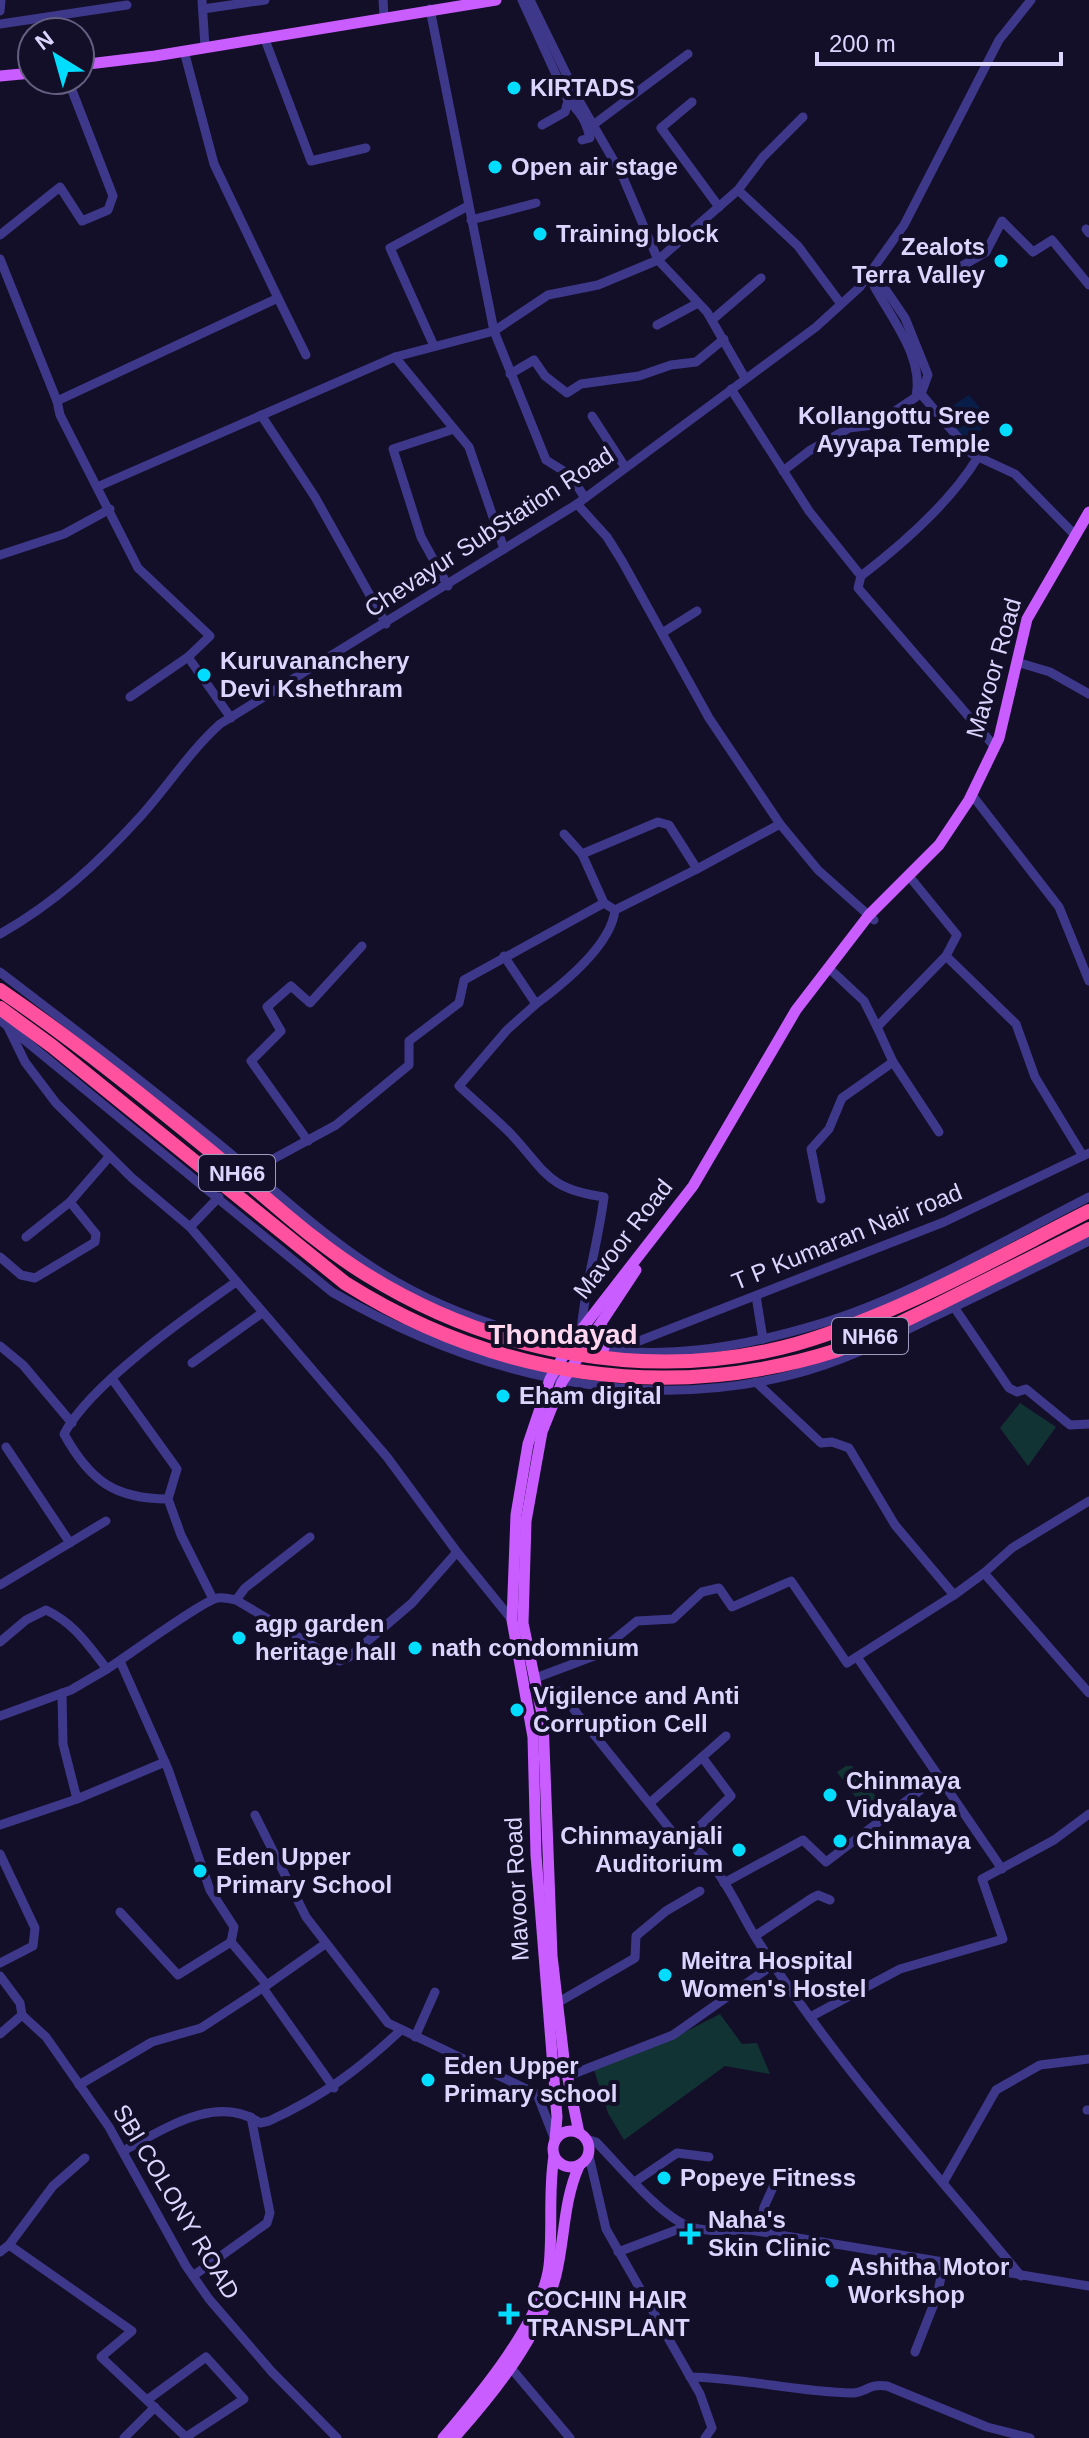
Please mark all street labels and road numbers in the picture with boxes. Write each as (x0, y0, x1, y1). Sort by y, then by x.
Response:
street label: Chevayur SubStation Road (359, 441, 618, 622)
street label: Mavoor Road (961, 595, 1026, 741)
road number: NH66 (199, 1155, 275, 1191)
street label: Mavoor Road (568, 1174, 678, 1304)
street label: T P Kumaran Nair road (728, 1178, 966, 1295)
road number: NH66 (832, 1318, 908, 1354)
street label: Mavoor Road (499, 1816, 534, 1962)
street label: SBI COLONY ROAD (108, 2100, 245, 2304)

